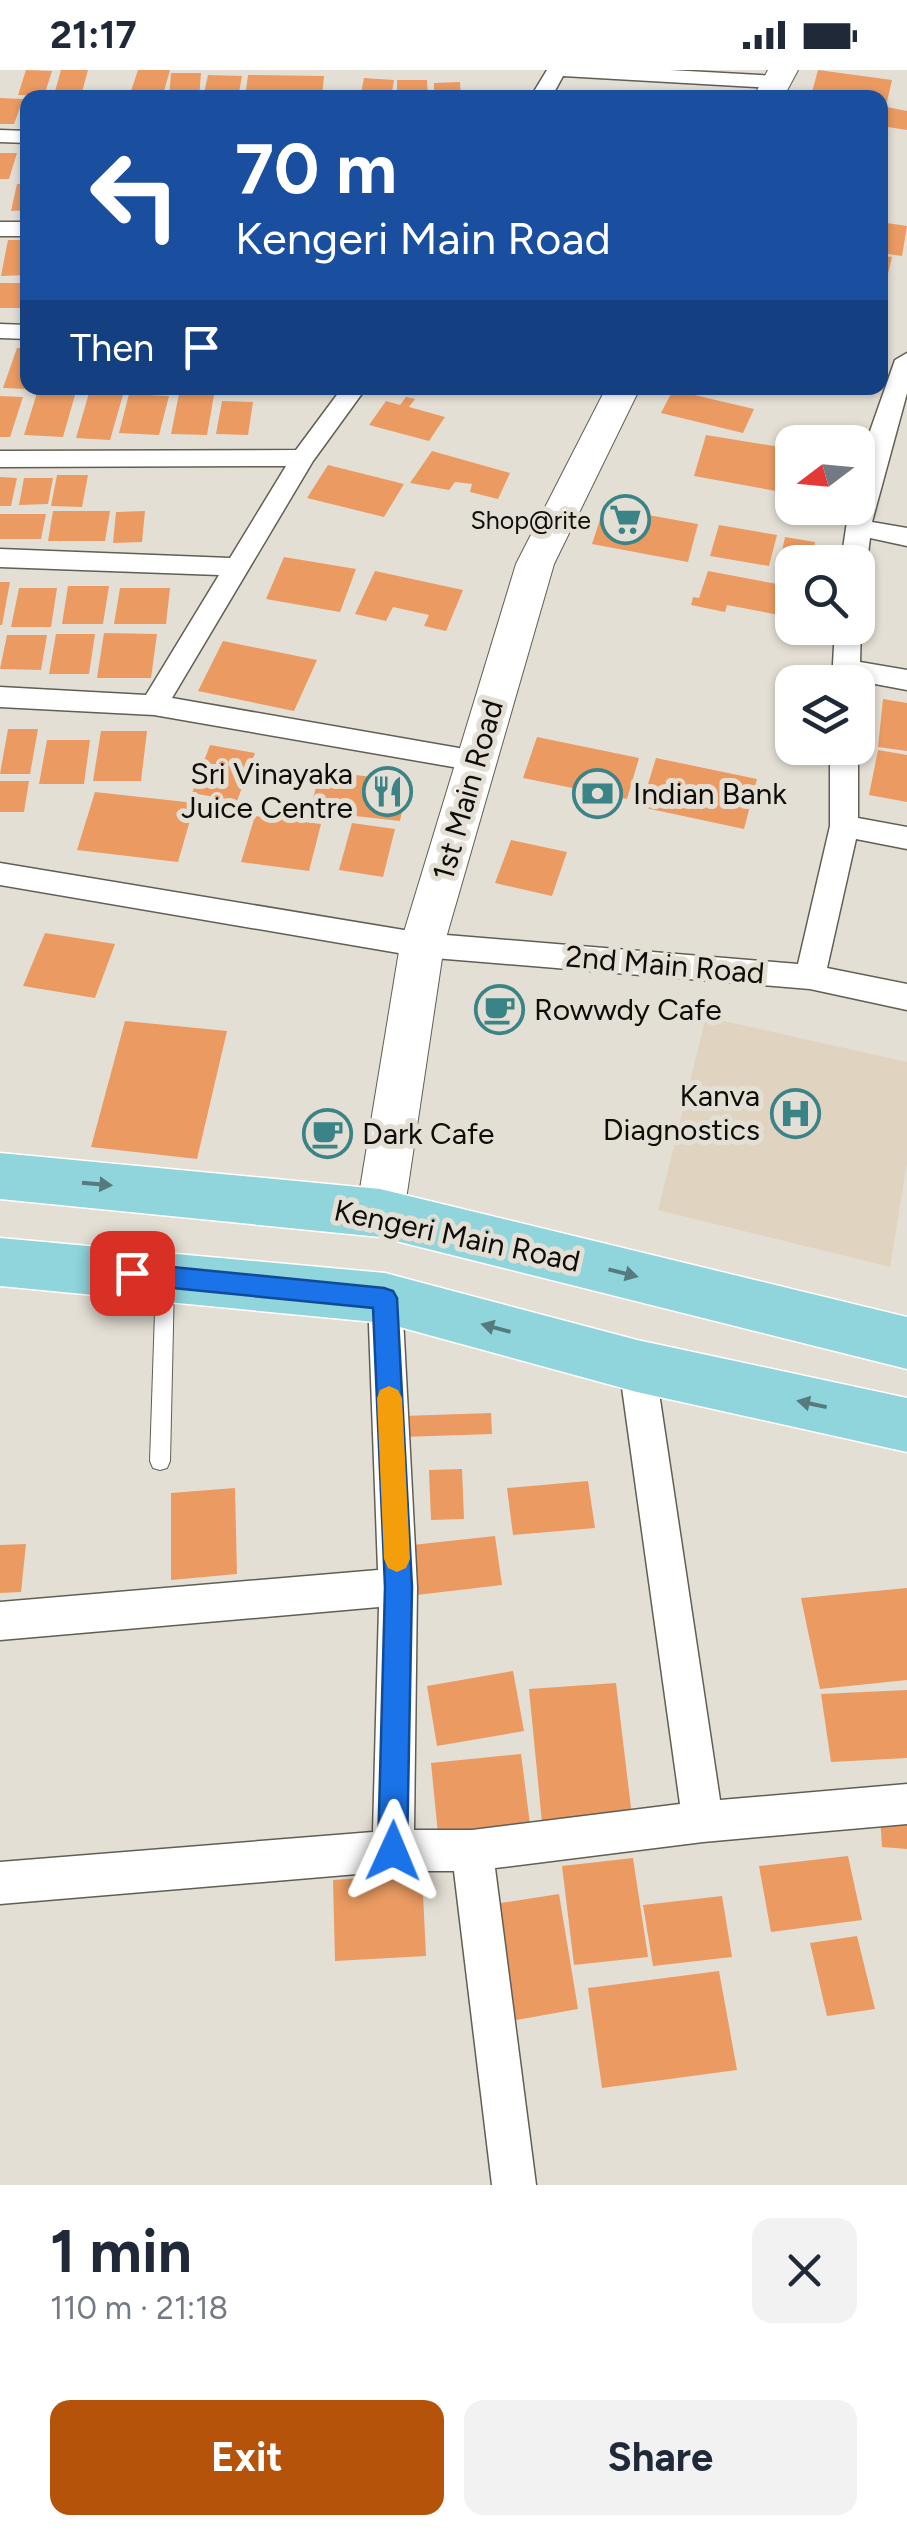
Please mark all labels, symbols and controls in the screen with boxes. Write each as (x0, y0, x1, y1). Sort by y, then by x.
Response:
text: 21:17 (50, 12, 137, 58)
text: 70 m (235, 126, 397, 211)
icon: left (70, 130, 200, 260)
text: Kengeri Main Road (235, 211, 611, 265)
icon: arrive (174, 320, 229, 375)
text: Then (70, 325, 154, 371)
north arrow (775, 425, 875, 525)
map controls (775, 425, 875, 765)
supermarket icon: Shop@rite (600, 494, 652, 546)
place label: Shop@rite (470, 505, 591, 535)
button: search (775, 545, 875, 645)
button: layers (775, 665, 875, 765)
street label: 1st Main Road (424, 695, 511, 884)
place label: Sri Vinayaka Juice Centre (181, 755, 353, 826)
restaurant icon: Sri Vinayaka Juice Centre (362, 765, 414, 817)
bank icon: Indian Bank (572, 768, 624, 820)
place label: Indian Bank (633, 775, 787, 812)
street label: 2nd Main Road (564, 937, 766, 992)
cafe icon: Rowwdy Cafe (473, 984, 525, 1036)
place label: Rowwdy Cafe (534, 991, 722, 1028)
place label: Kanva Diagnostics (603, 1077, 760, 1148)
hospital icon: Kanva Diagnostics (769, 1087, 821, 1139)
cafe icon: Dark Cafe (301, 1108, 353, 1160)
place label: Dark Cafe (362, 1115, 494, 1152)
one-way arrow (82, 1176, 114, 1192)
street label: Kengeri Main Road (331, 1191, 583, 1280)
pin (90, 1231, 175, 1316)
icon: arrive (105, 1246, 160, 1301)
one-way arrow (608, 1266, 639, 1281)
one-way arrow (480, 1320, 511, 1336)
one-way arrow (796, 1396, 827, 1411)
position arrow (341, 1799, 445, 1903)
text: 1 min (50, 2215, 192, 2287)
button: close (752, 2218, 857, 2323)
text: 110 m · 21:18 (50, 2289, 228, 2327)
button: Exit (50, 2400, 444, 2515)
button: Share (464, 2400, 857, 2515)

